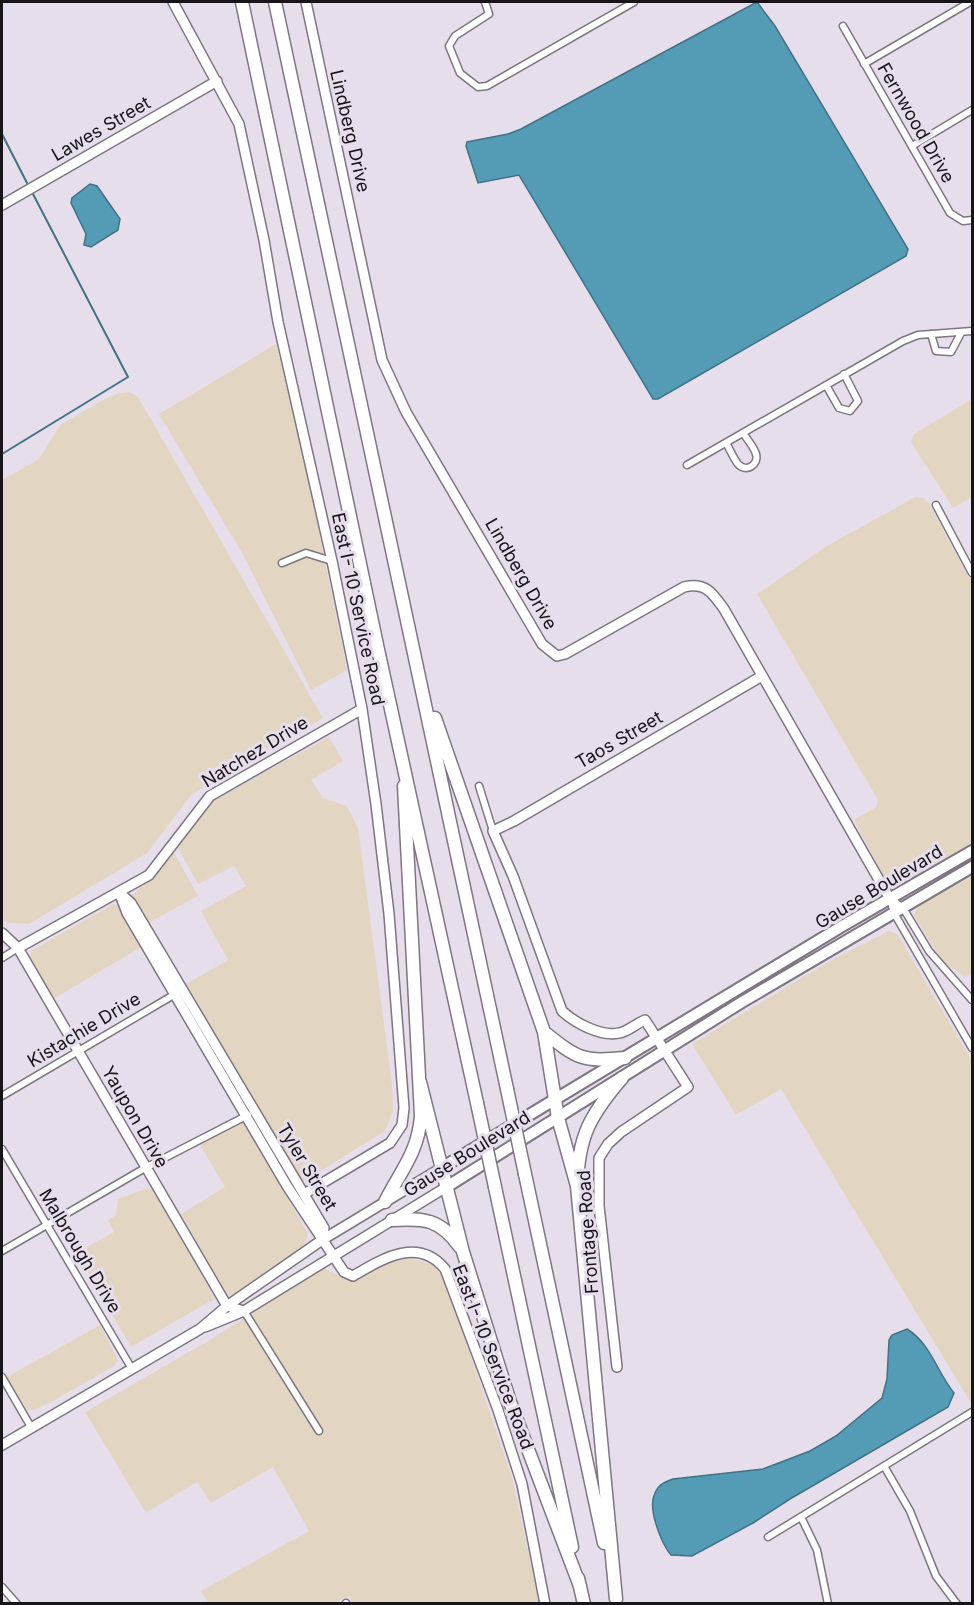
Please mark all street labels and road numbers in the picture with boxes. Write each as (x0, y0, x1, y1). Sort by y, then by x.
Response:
street label: Fernwood Drive (874, 59, 959, 186)
street label: Lindberg Drive (326, 68, 375, 194)
street label: Lawes Street (48, 92, 154, 165)
street label: East I- 10 Service Road (328, 511, 389, 707)
street label: Lindberg Drive (481, 514, 562, 633)
street label: Taos Street (572, 706, 666, 773)
street label: Natchez Drive (198, 712, 312, 792)
street label: Gause Boulevard (811, 840, 946, 933)
street label: Kistachie Drive (24, 988, 144, 1071)
street label: Yaupon Drive (98, 1062, 173, 1171)
street label: Gause Boulevard (400, 1106, 534, 1201)
street label: Tyler Street (273, 1119, 342, 1214)
street label: Frontage Road (573, 1169, 602, 1295)
street label: Malbrough Drive (35, 1185, 126, 1317)
street label: East I- 10 Service Road (449, 1262, 538, 1452)

